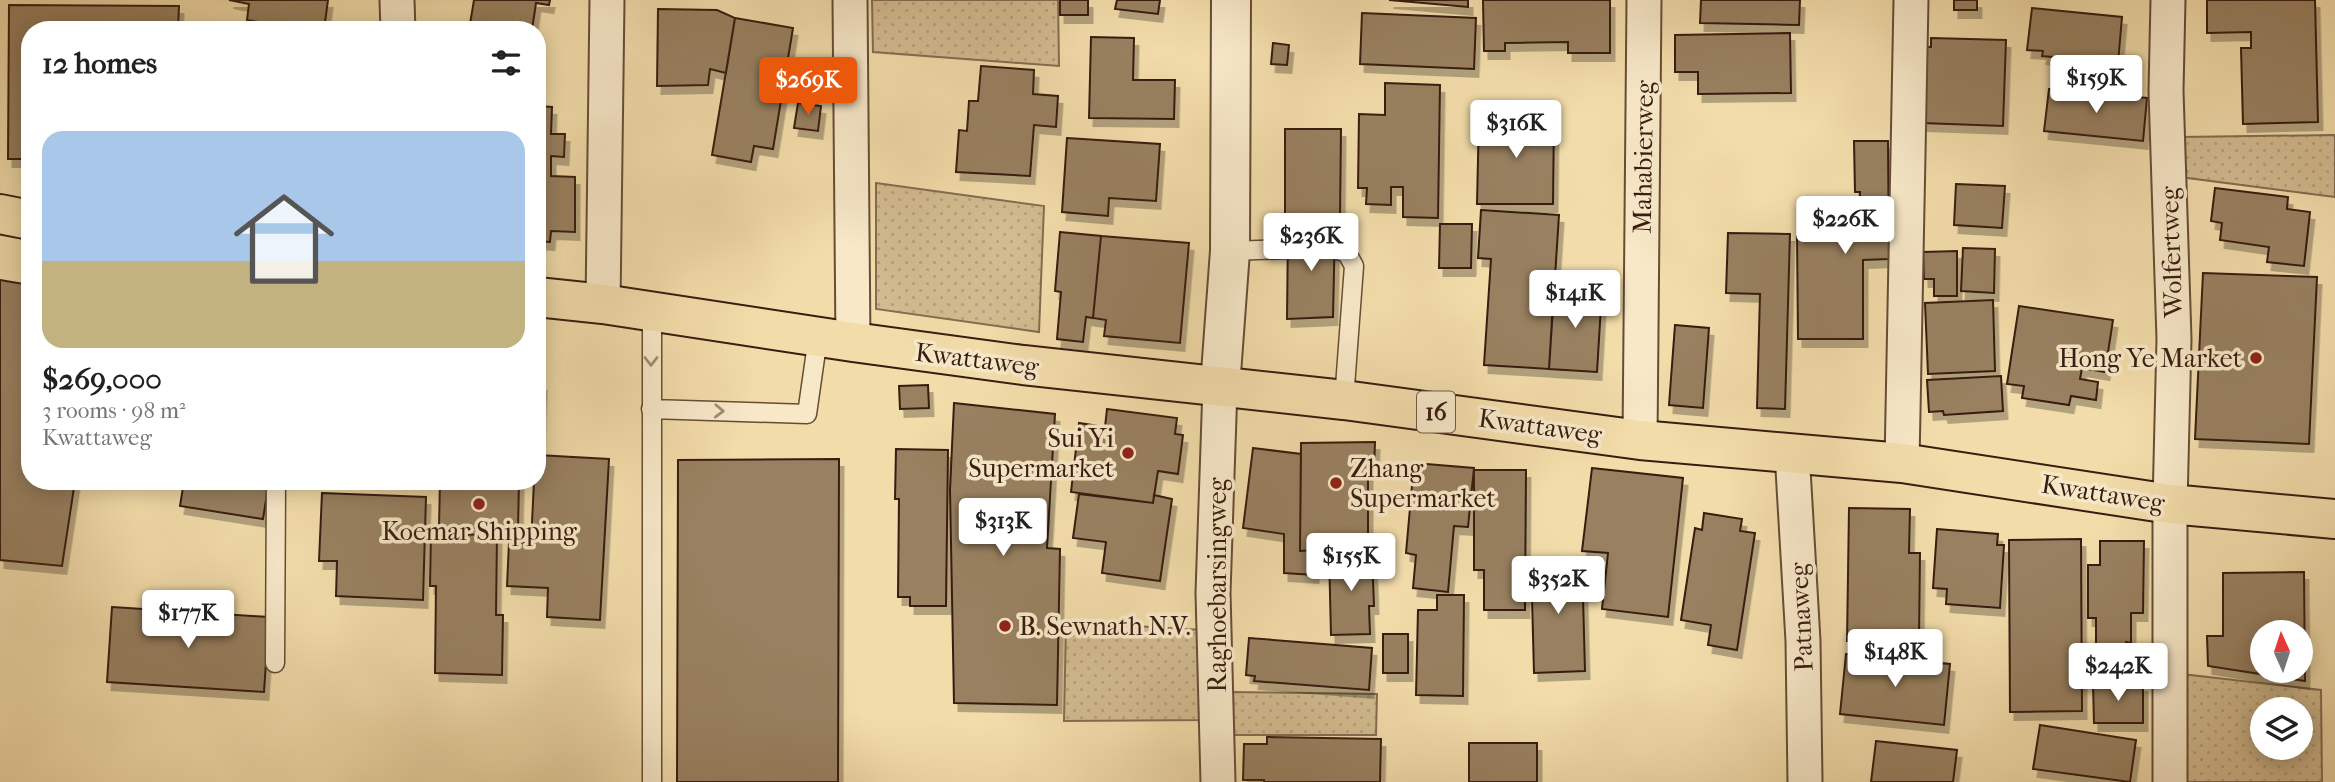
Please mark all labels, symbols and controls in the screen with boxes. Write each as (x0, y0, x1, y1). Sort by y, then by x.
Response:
icon: filters (487, 44, 525, 82)
text: 12 homes (42, 46, 157, 81)
pin: $159K (2047, 55, 2145, 115)
pin: $269K (759, 58, 857, 117)
text: $159K (2066, 64, 2126, 91)
text: $269K (775, 66, 841, 93)
street label: Mahabierweg (1627, 79, 1660, 234)
pin: $316K (1467, 100, 1565, 160)
text: $316K (1486, 109, 1546, 136)
icon: home (221, 176, 347, 302)
street label: Wolfertweg (2154, 185, 2189, 319)
pin: $226K (1796, 196, 1894, 256)
text: $226K (1812, 205, 1878, 232)
pin: $236K (1262, 214, 1360, 273)
text: $236K (1279, 222, 1343, 249)
pin: $141K (1526, 270, 1624, 330)
text: $141K (1545, 279, 1605, 306)
street label: Kwattaweg (913, 337, 1041, 383)
place label: Hong Ye Market (2059, 343, 2243, 374)
marker: Hong Ye Market (2248, 350, 2264, 366)
one-way arrow (643, 356, 659, 366)
text: $269,000 (42, 362, 162, 397)
road number: 16 (1417, 391, 1455, 432)
text: 3 rooms · 98 m² (42, 397, 186, 424)
street label: Kwattaweg (1476, 403, 1605, 451)
one-way arrow (714, 404, 725, 419)
place label: Sui Yi Supermarket (968, 423, 1115, 484)
text: Kwattaweg (42, 424, 152, 451)
marker: Sui Yi Supermarket (1120, 445, 1136, 461)
place label: Zhang Supermarket (1350, 453, 1496, 514)
street label: Kwattaweg (2039, 468, 2168, 519)
marker: Zhang Supermarket (1328, 475, 1344, 491)
street label: Raghoebarsingweg (1202, 477, 1233, 692)
marker: Koemar Shipping (471, 496, 487, 512)
pin: $313K (954, 498, 1052, 558)
text: $313K (975, 507, 1031, 534)
place label: Koemar Shipping (381, 516, 578, 547)
pin: $155K (1302, 534, 1400, 593)
text: $155K (1322, 542, 1380, 569)
pin: $352K (1509, 556, 1607, 616)
street label: Patnaweg (1783, 561, 1820, 672)
text: $352K (1528, 565, 1588, 592)
pin: $177K (139, 590, 237, 650)
text: $177K (158, 599, 218, 626)
place label: B. Sewnath N.V. (1019, 611, 1191, 642)
marker: B. Sewnath N.V. (997, 618, 1013, 634)
north arrow (2250, 620, 2314, 682)
map controls (2250, 620, 2313, 760)
pin: $148K (1846, 630, 1944, 689)
text: $148K (1864, 638, 1926, 665)
pin: $242K (2069, 644, 2167, 703)
text: $242K (2085, 652, 2151, 679)
button: layers (2250, 697, 2313, 760)

